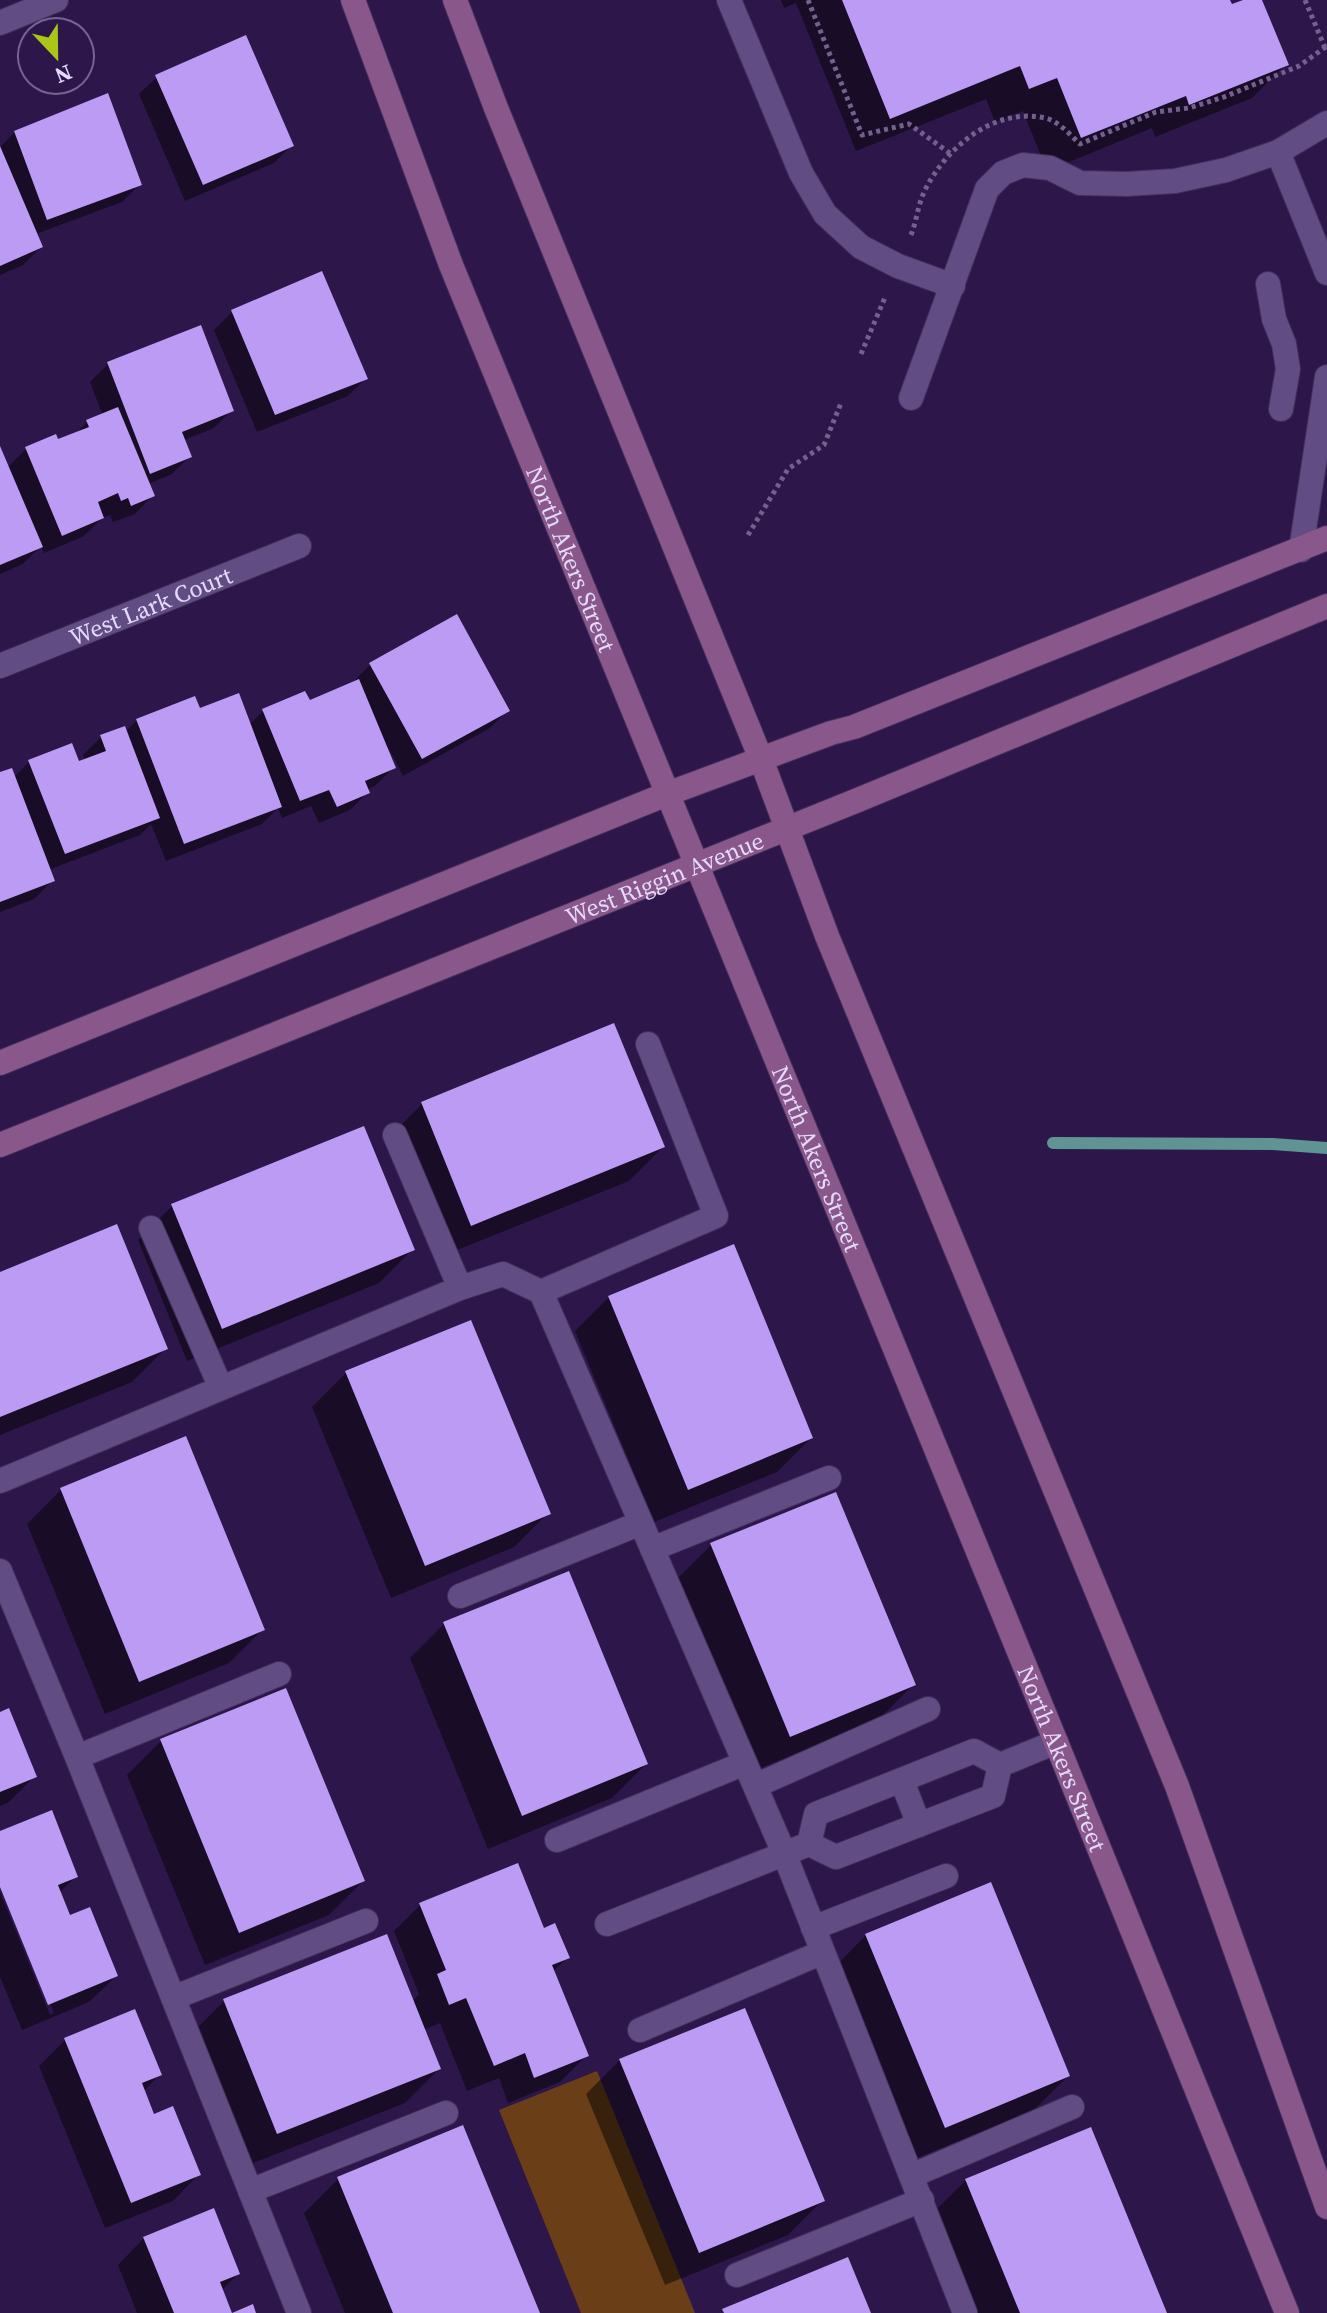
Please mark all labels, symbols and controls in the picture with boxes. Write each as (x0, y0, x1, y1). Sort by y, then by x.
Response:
north arrow (16, 16, 96, 96)
text: N (50, 58, 77, 91)
street label: North Akers Street (519, 461, 624, 657)
street label: West Lark Court (64, 558, 237, 653)
street label: West Riggin Avenue (560, 823, 768, 933)
street label: North Akers Street (764, 1061, 870, 1256)
street label: North Akers Street (1010, 1660, 1115, 1856)

